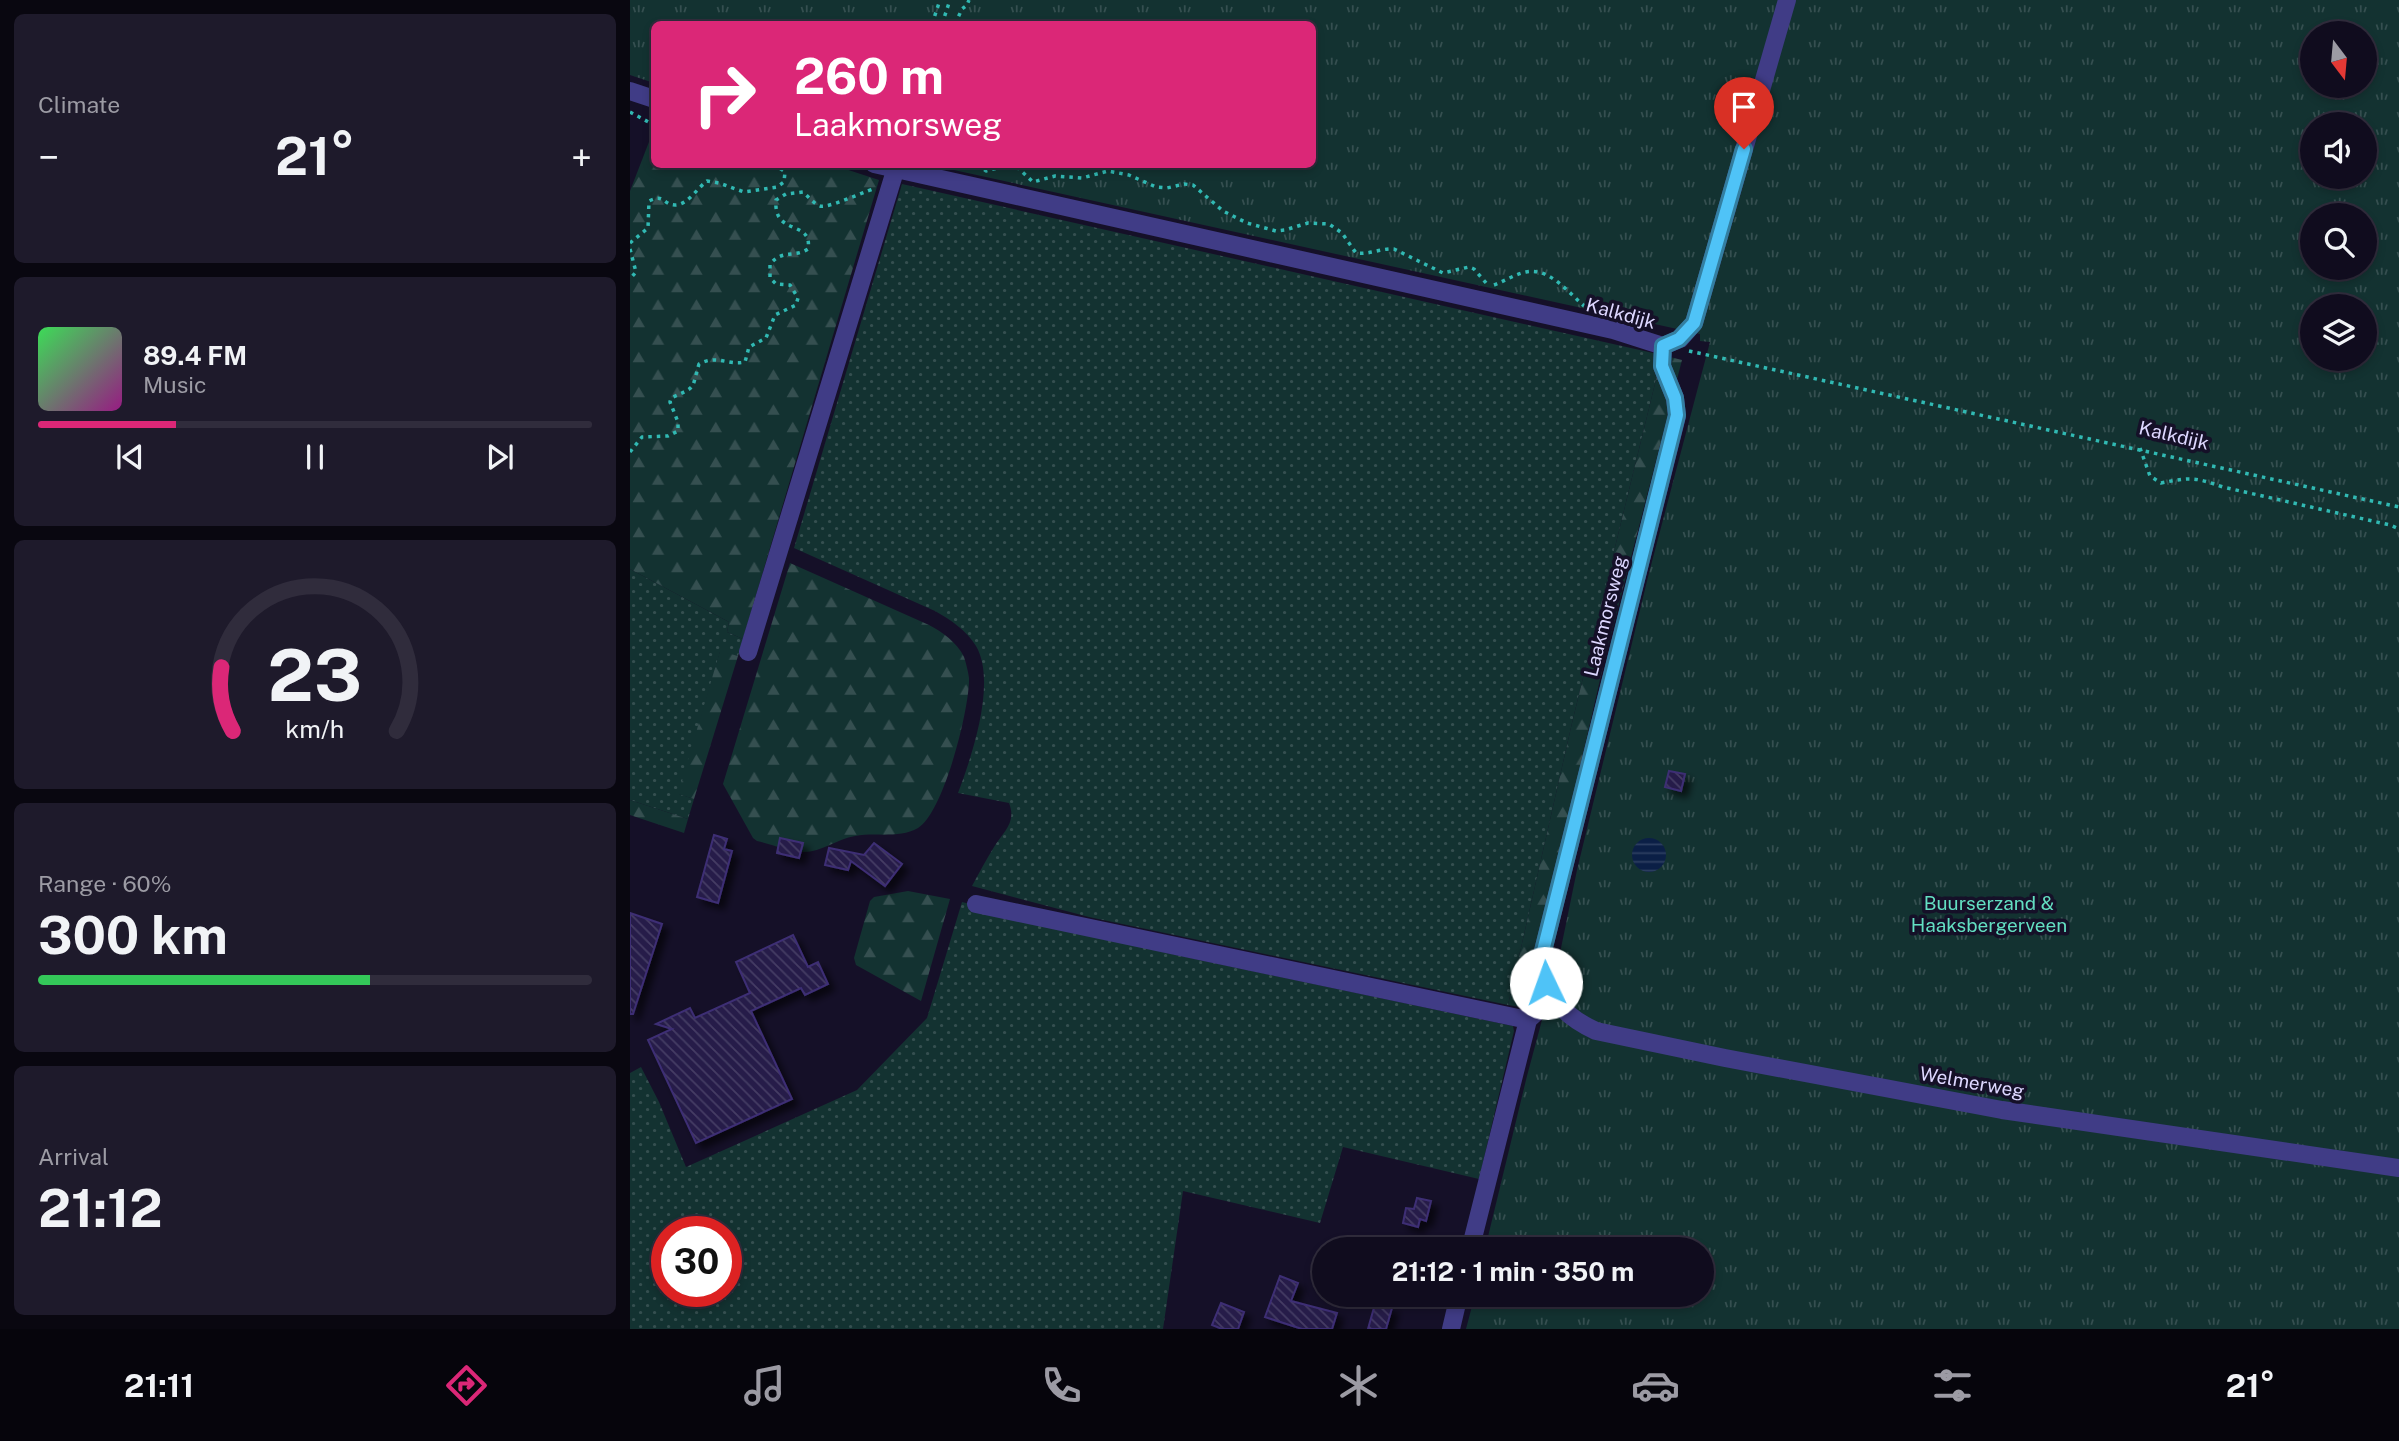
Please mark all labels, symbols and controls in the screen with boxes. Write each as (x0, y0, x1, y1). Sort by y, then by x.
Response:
north arrow (2300, 21, 2376, 98)
map controls (2300, 21, 2377, 371)
text: 260 m (794, 47, 944, 105)
icon: right (679, 49, 770, 140)
pin (1714, 77, 1774, 149)
icon: arrive (1725, 88, 1763, 126)
text: Climate (38, 91, 120, 118)
text: Laakmorsweg (794, 106, 1002, 143)
button: sound (2300, 112, 2377, 189)
text: 21° (275, 126, 355, 187)
text: − (38, 135, 59, 180)
text: + (571, 135, 592, 180)
button: search (2300, 203, 2377, 280)
street label: Kalkdijk (1584, 293, 1659, 333)
button: layers (2300, 294, 2377, 371)
text: 89.4 FM (143, 340, 247, 371)
text: Music (143, 371, 207, 398)
street label: Kalkdijk (2137, 416, 2211, 454)
icon: previous (111, 438, 149, 476)
icon: pause (296, 438, 334, 476)
icon: next (481, 438, 519, 476)
street label: Laakmorsweg (1579, 553, 1631, 679)
text: 23 (268, 632, 362, 717)
text: km/h (286, 713, 344, 743)
text: Range · 60% (38, 870, 171, 897)
park label: Buurserzand & Haaksbergerveen (1911, 892, 2067, 936)
text: 300 km (38, 905, 228, 966)
position arrow (1509, 946, 1583, 1020)
street label: Welmerweg (1918, 1062, 2026, 1102)
text: Arrival (38, 1143, 109, 1170)
text: 21:12 (38, 1178, 163, 1239)
speed limit sign: 30 (651, 1216, 742, 1307)
text: 21:12 · 1 min · 350 m (1392, 1256, 1634, 1287)
icon: directions (442, 1361, 491, 1410)
icon: music (740, 1361, 789, 1410)
icon: phone (1037, 1361, 1086, 1410)
icon: climate (1334, 1361, 1383, 1410)
icon: car (1631, 1361, 1680, 1410)
icon: filters (1928, 1361, 1977, 1410)
text: 21:11 (124, 1367, 194, 1404)
text: 21° (2226, 1367, 2275, 1404)

